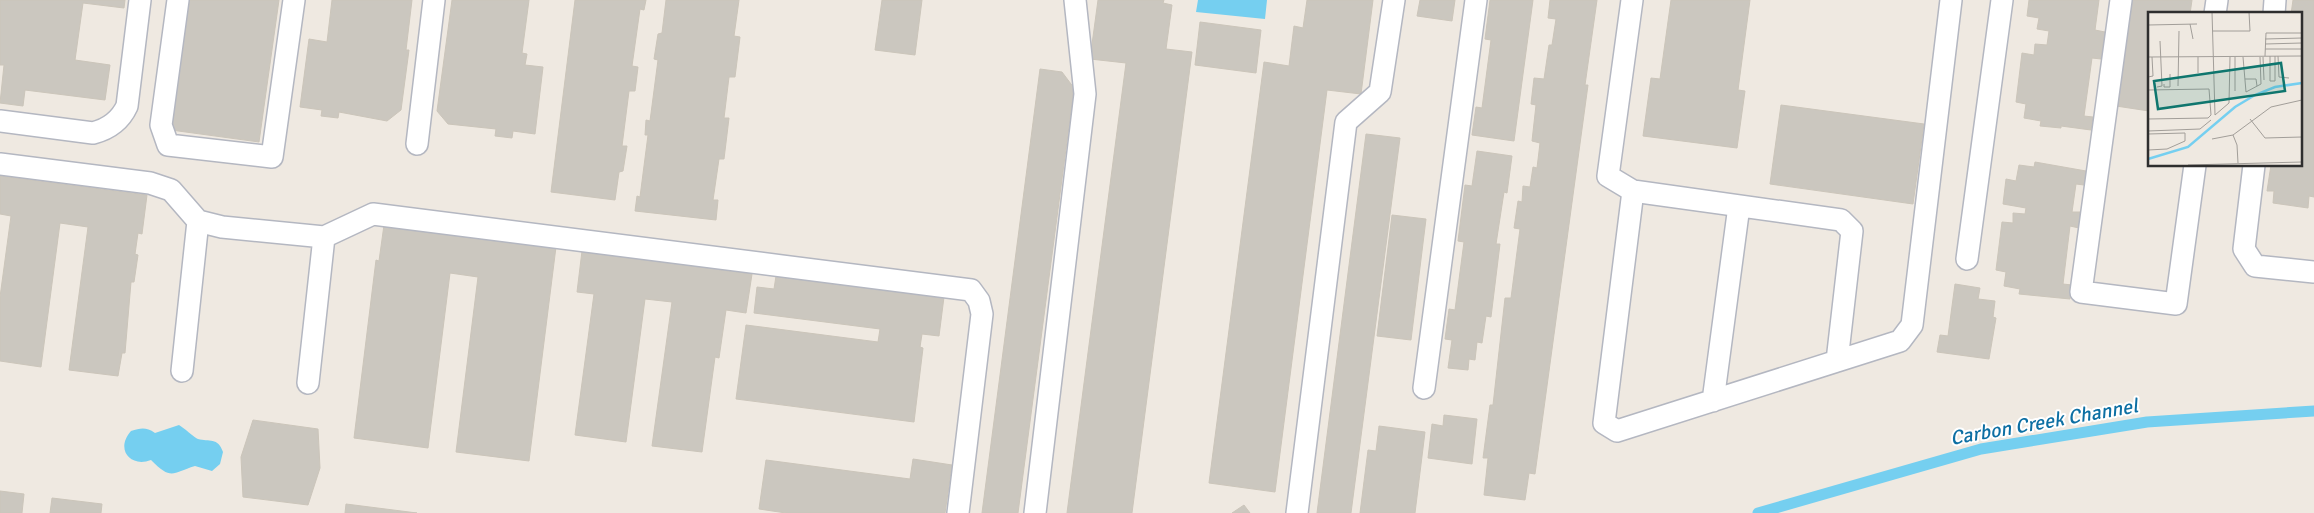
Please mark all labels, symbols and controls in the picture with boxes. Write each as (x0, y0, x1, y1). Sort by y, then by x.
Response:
inset map (2148, 12, 2302, 166)
water label: Carbon Creek Channel (1948, 393, 2142, 451)

